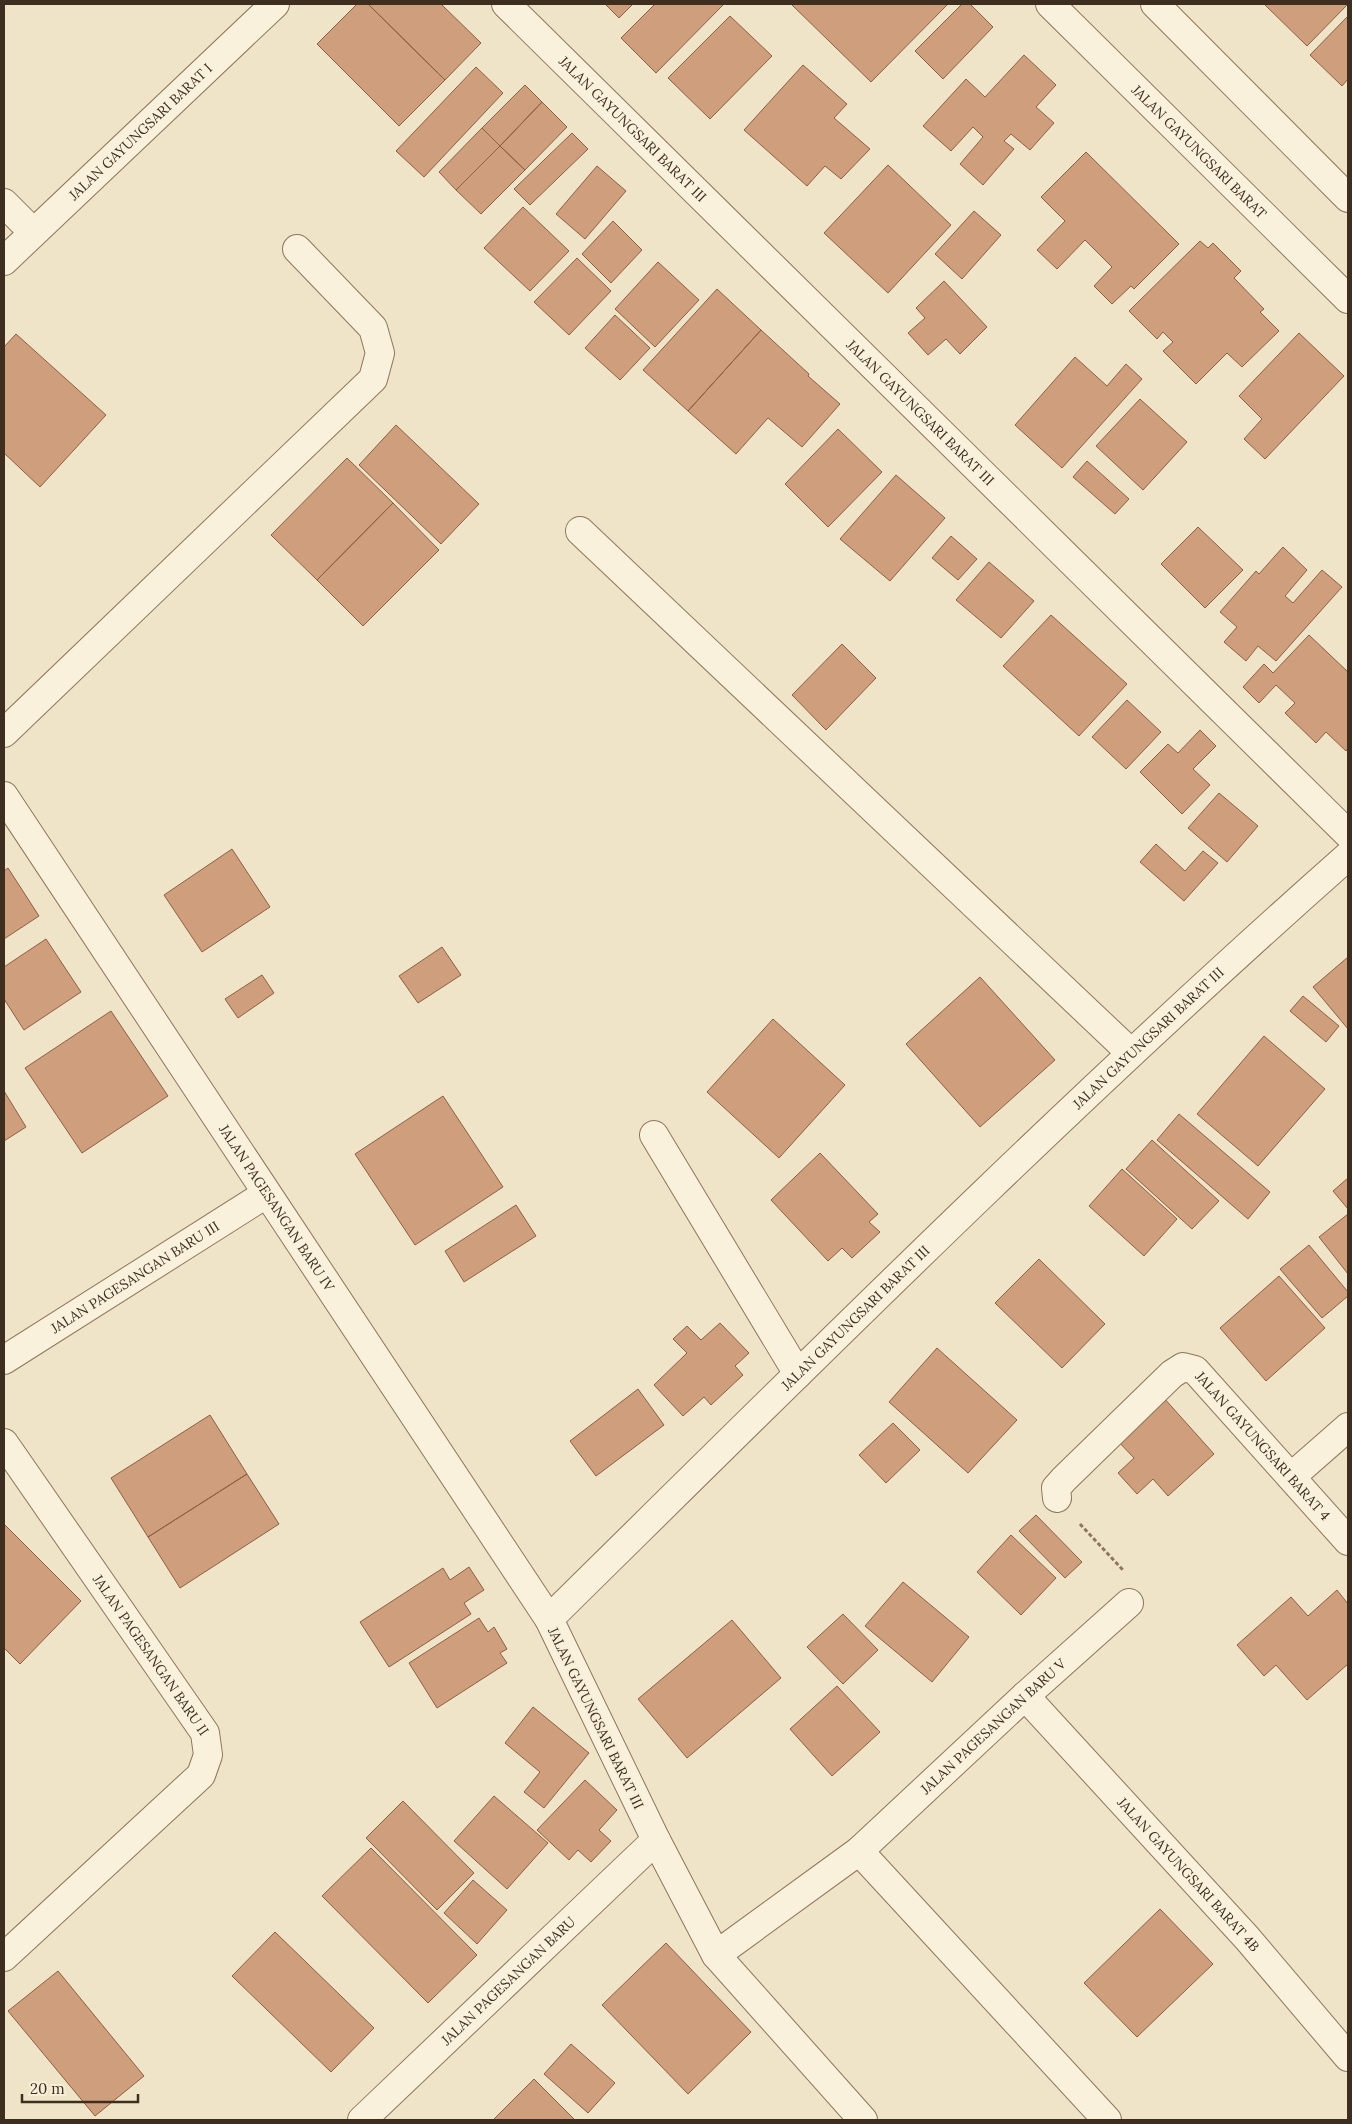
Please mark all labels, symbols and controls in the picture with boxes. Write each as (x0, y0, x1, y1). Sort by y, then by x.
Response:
street label: JALAN GAYUNGSARI BARAT III (554, 52, 710, 206)
street label: JALAN GAYUNGSARI BARAT I (64, 59, 216, 205)
street label: JALAN GAYUNGSARI BARAT (1127, 80, 1270, 222)
street label: JALAN GAYUNGSARI BARAT III (842, 335, 998, 489)
street label: JALAN GAYUNGSARI BARAT III (1068, 963, 1228, 1113)
street label: JALAN PAGESANGAN BARU IV (215, 1120, 339, 1295)
street label: JALAN PAGESANGAN BARU III (46, 1217, 223, 1338)
street label: JALAN GAYUNGSARI BARAT III (777, 1241, 933, 1395)
street label: JALAN GAYUNGSARI BARAT 4 (1191, 1367, 1335, 1524)
street label: JALAN PAGESANGAN BARU II (88, 1570, 213, 1739)
street label: JALAN GAYUNGSARI BARAT III (544, 1623, 648, 1812)
street label: JALAN PAGESANGAN BARU V (916, 1654, 1070, 1799)
street label: JALAN GAYUNGSARI BARAT 4B (1113, 1793, 1264, 1955)
street label: JALAN PAGESANGAN BARU (437, 1912, 579, 2049)
scale bar (22, 2072, 139, 2104)
text: 20 m (30, 2079, 65, 2098)

